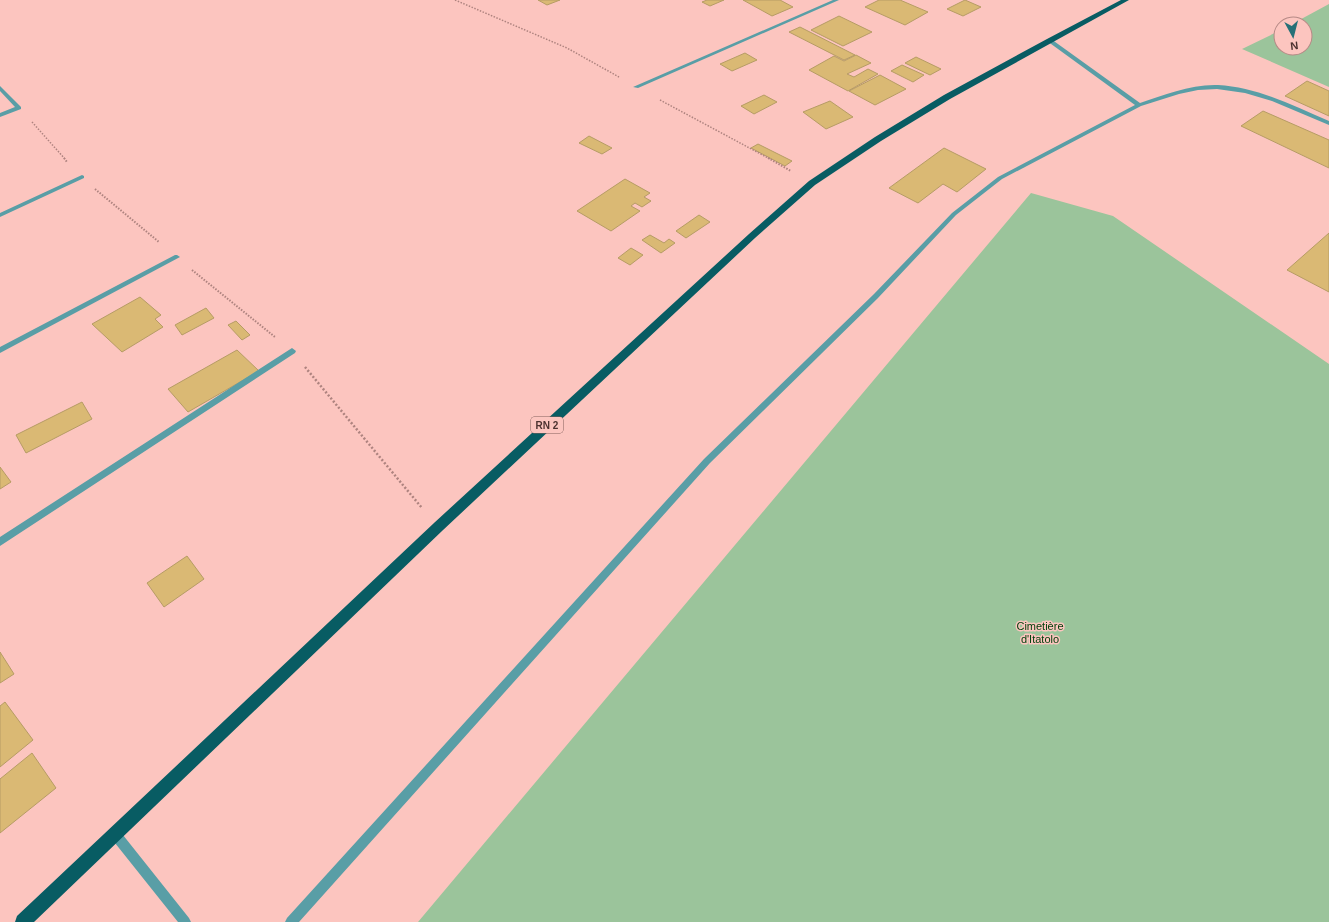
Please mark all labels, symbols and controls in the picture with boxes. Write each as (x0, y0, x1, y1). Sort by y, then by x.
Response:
north arrow (1273, 16, 1313, 56)
text: N (1289, 39, 1299, 52)
road number: RN 2 (531, 417, 563, 433)
park label: Cimetière d'Itatolo (1016, 620, 1064, 645)

